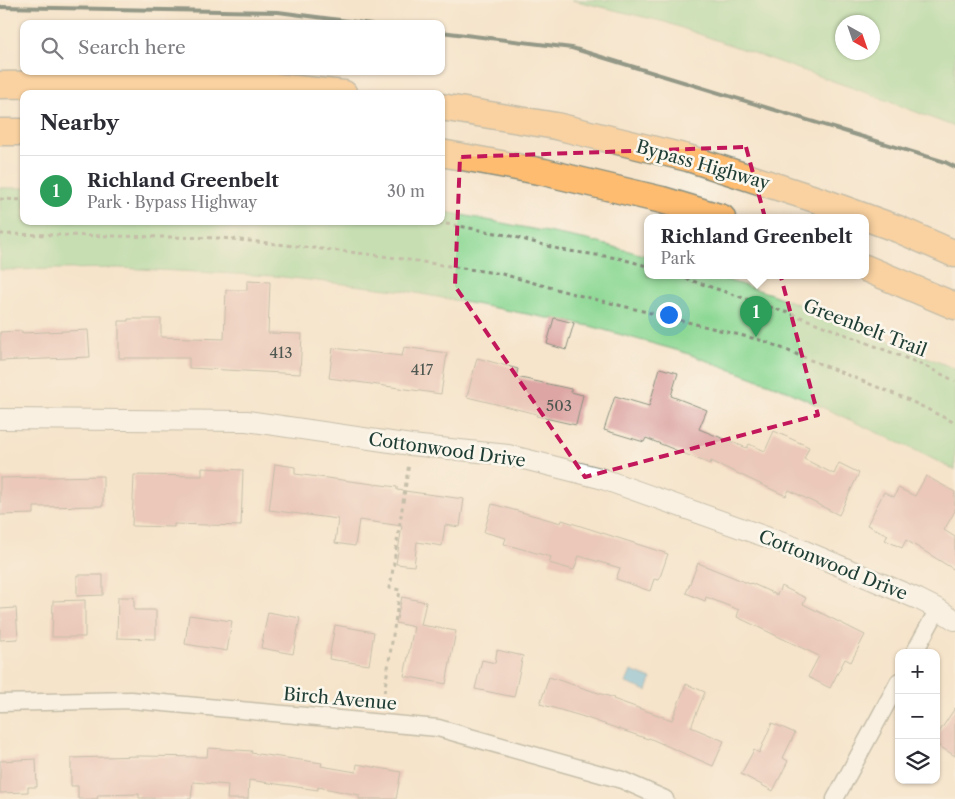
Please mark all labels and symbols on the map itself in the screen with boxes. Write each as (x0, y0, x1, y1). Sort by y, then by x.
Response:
north arrow (835, 15, 880, 60)
street label: Bypass Highway (634, 135, 773, 195)
street label: Greenbelt Trail (800, 294, 930, 362)
pin: 1 (740, 296, 772, 337)
your location (656, 302, 682, 328)
house number: 413 (269, 343, 293, 362)
house number: 417 (411, 360, 434, 379)
house number: 503 (546, 396, 572, 415)
street label: Cottonwood Drive (367, 428, 527, 472)
street label: Cottonwood Drive (755, 525, 911, 605)
street label: Birch Avenue (282, 683, 398, 715)

